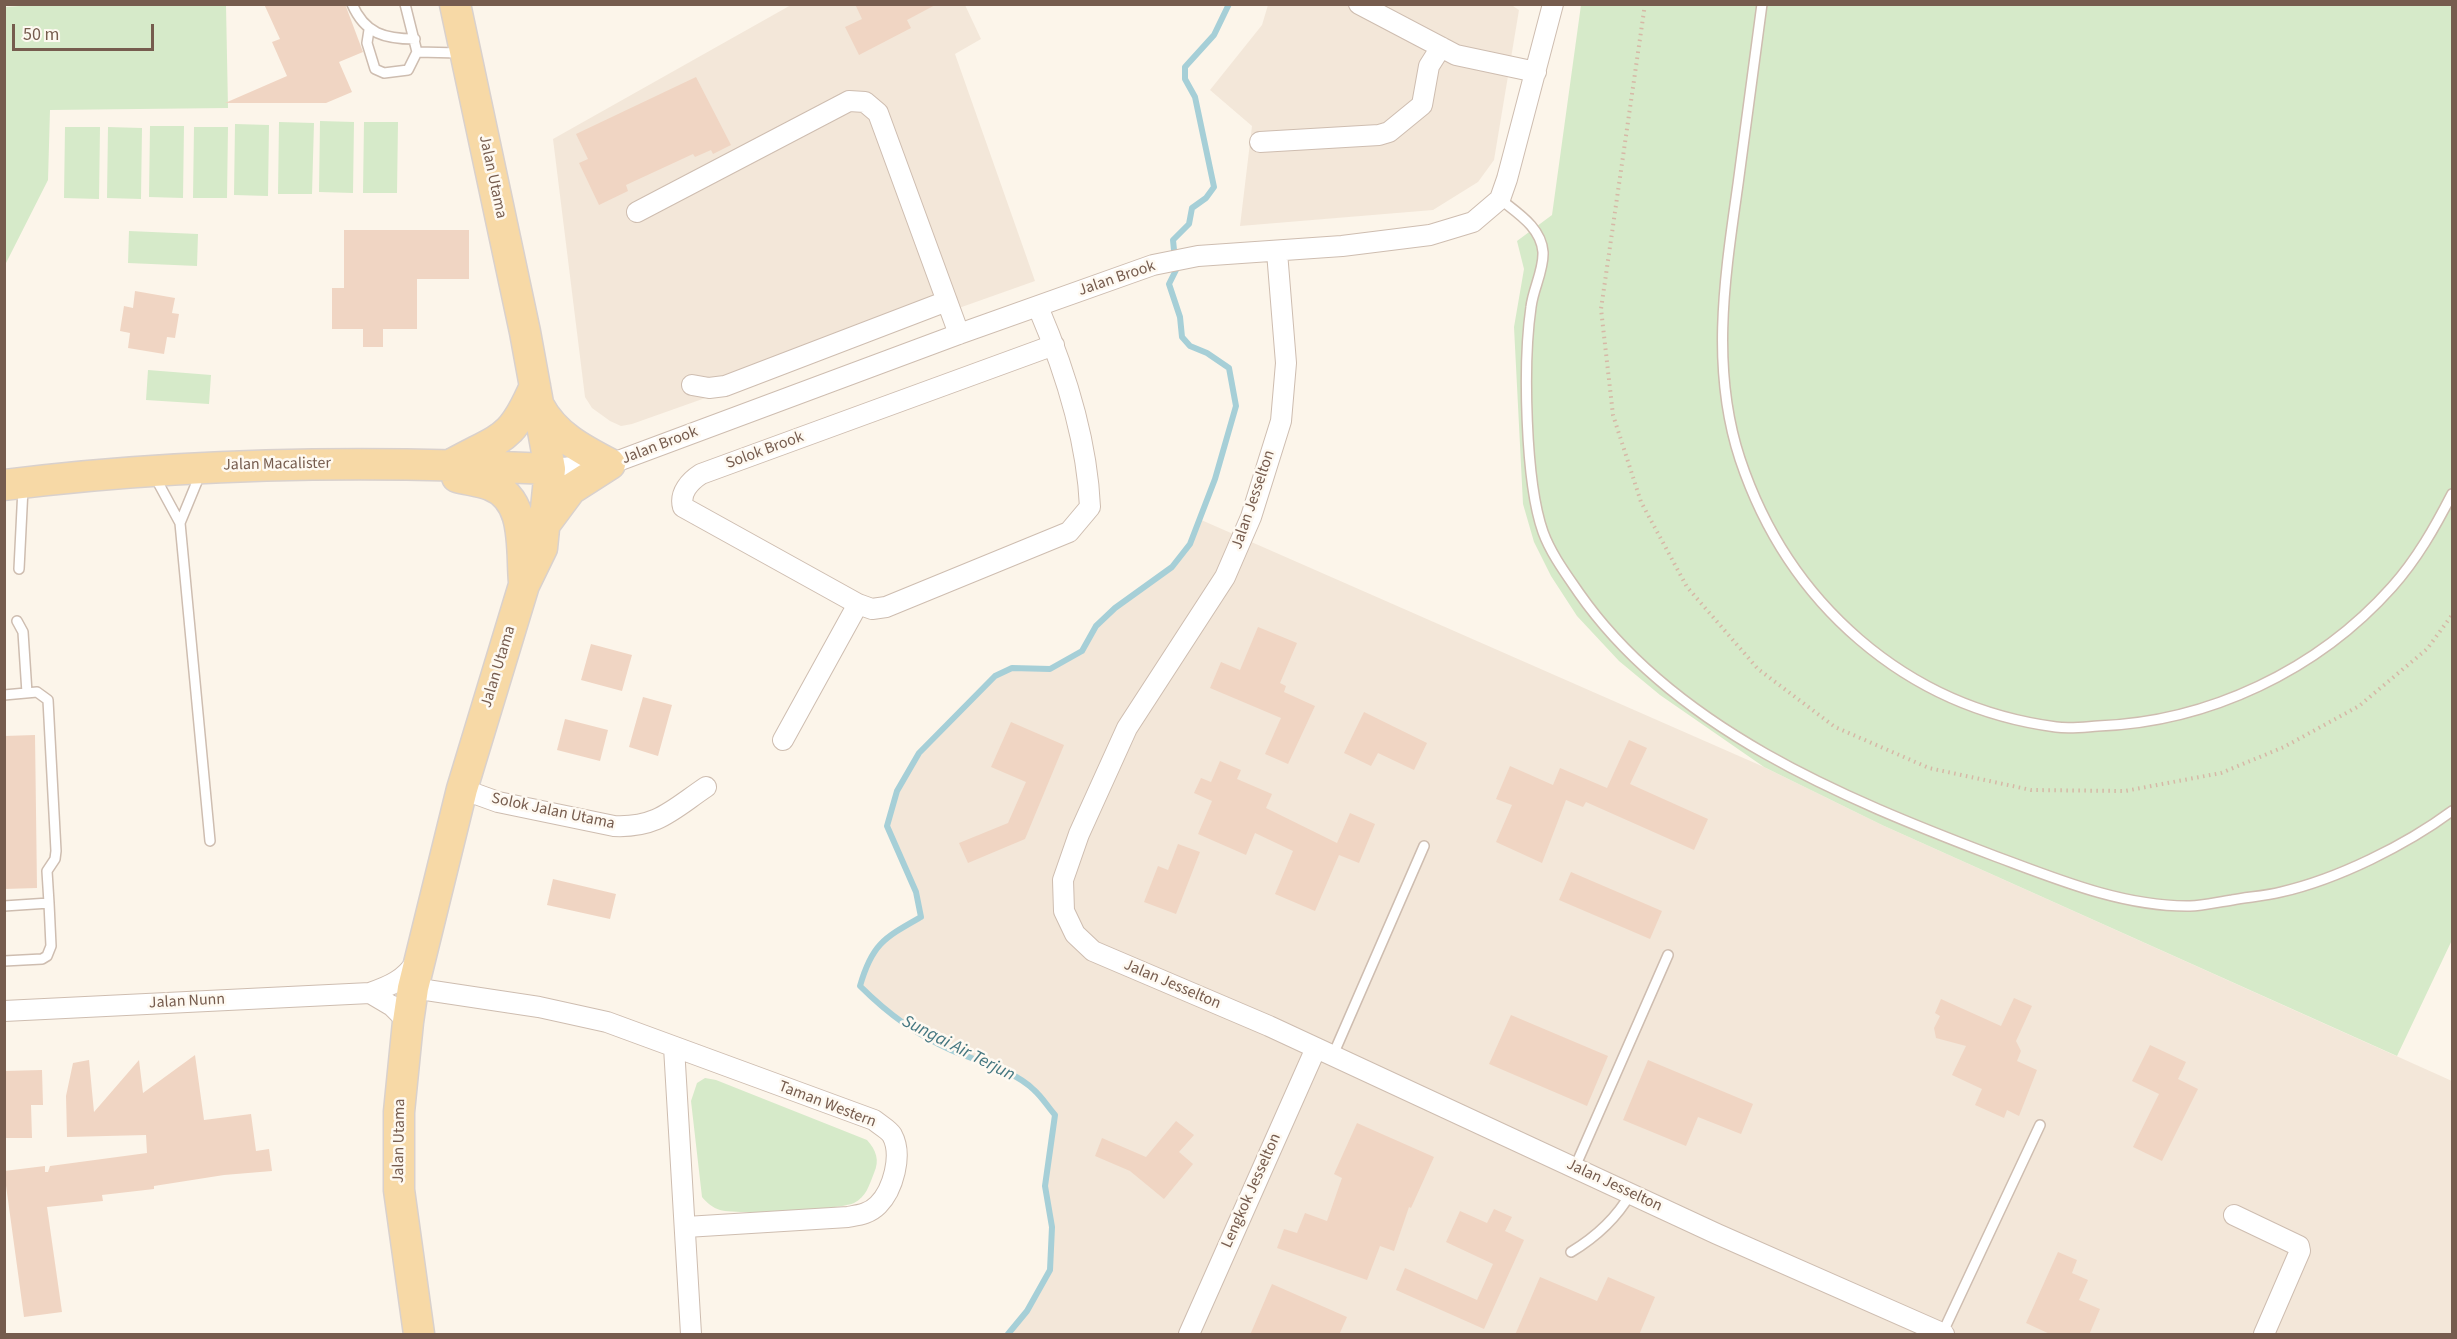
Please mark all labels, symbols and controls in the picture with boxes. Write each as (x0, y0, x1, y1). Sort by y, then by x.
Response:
scale bar (15, 12, 158, 50)
text: 50 m (23, 22, 59, 47)
street label: Jalan Utama (474, 134, 510, 220)
street label: Jalan Brook (1076, 257, 1158, 301)
street label: Jalan Brook (619, 423, 701, 469)
street label: Solok Brook (724, 428, 806, 474)
street label: Jalan Jesselton (1228, 448, 1280, 552)
street label: Jalan Macalister (223, 454, 331, 476)
street label: Jalan Utama (477, 624, 521, 710)
street label: Solok Jalan Utama (490, 790, 616, 834)
street label: Jalan Jesselton (1121, 956, 1223, 1014)
street label: Jalan Nunn (148, 990, 226, 1014)
water label: Sungai Air Terjun (898, 1011, 1018, 1087)
street label: Taman Western (775, 1078, 879, 1132)
street label: Jalan Utama (390, 1099, 410, 1183)
street label: Lengkok Jesselton (1218, 1131, 1286, 1251)
street label: Jalan Jesselton (1563, 1155, 1665, 1217)

